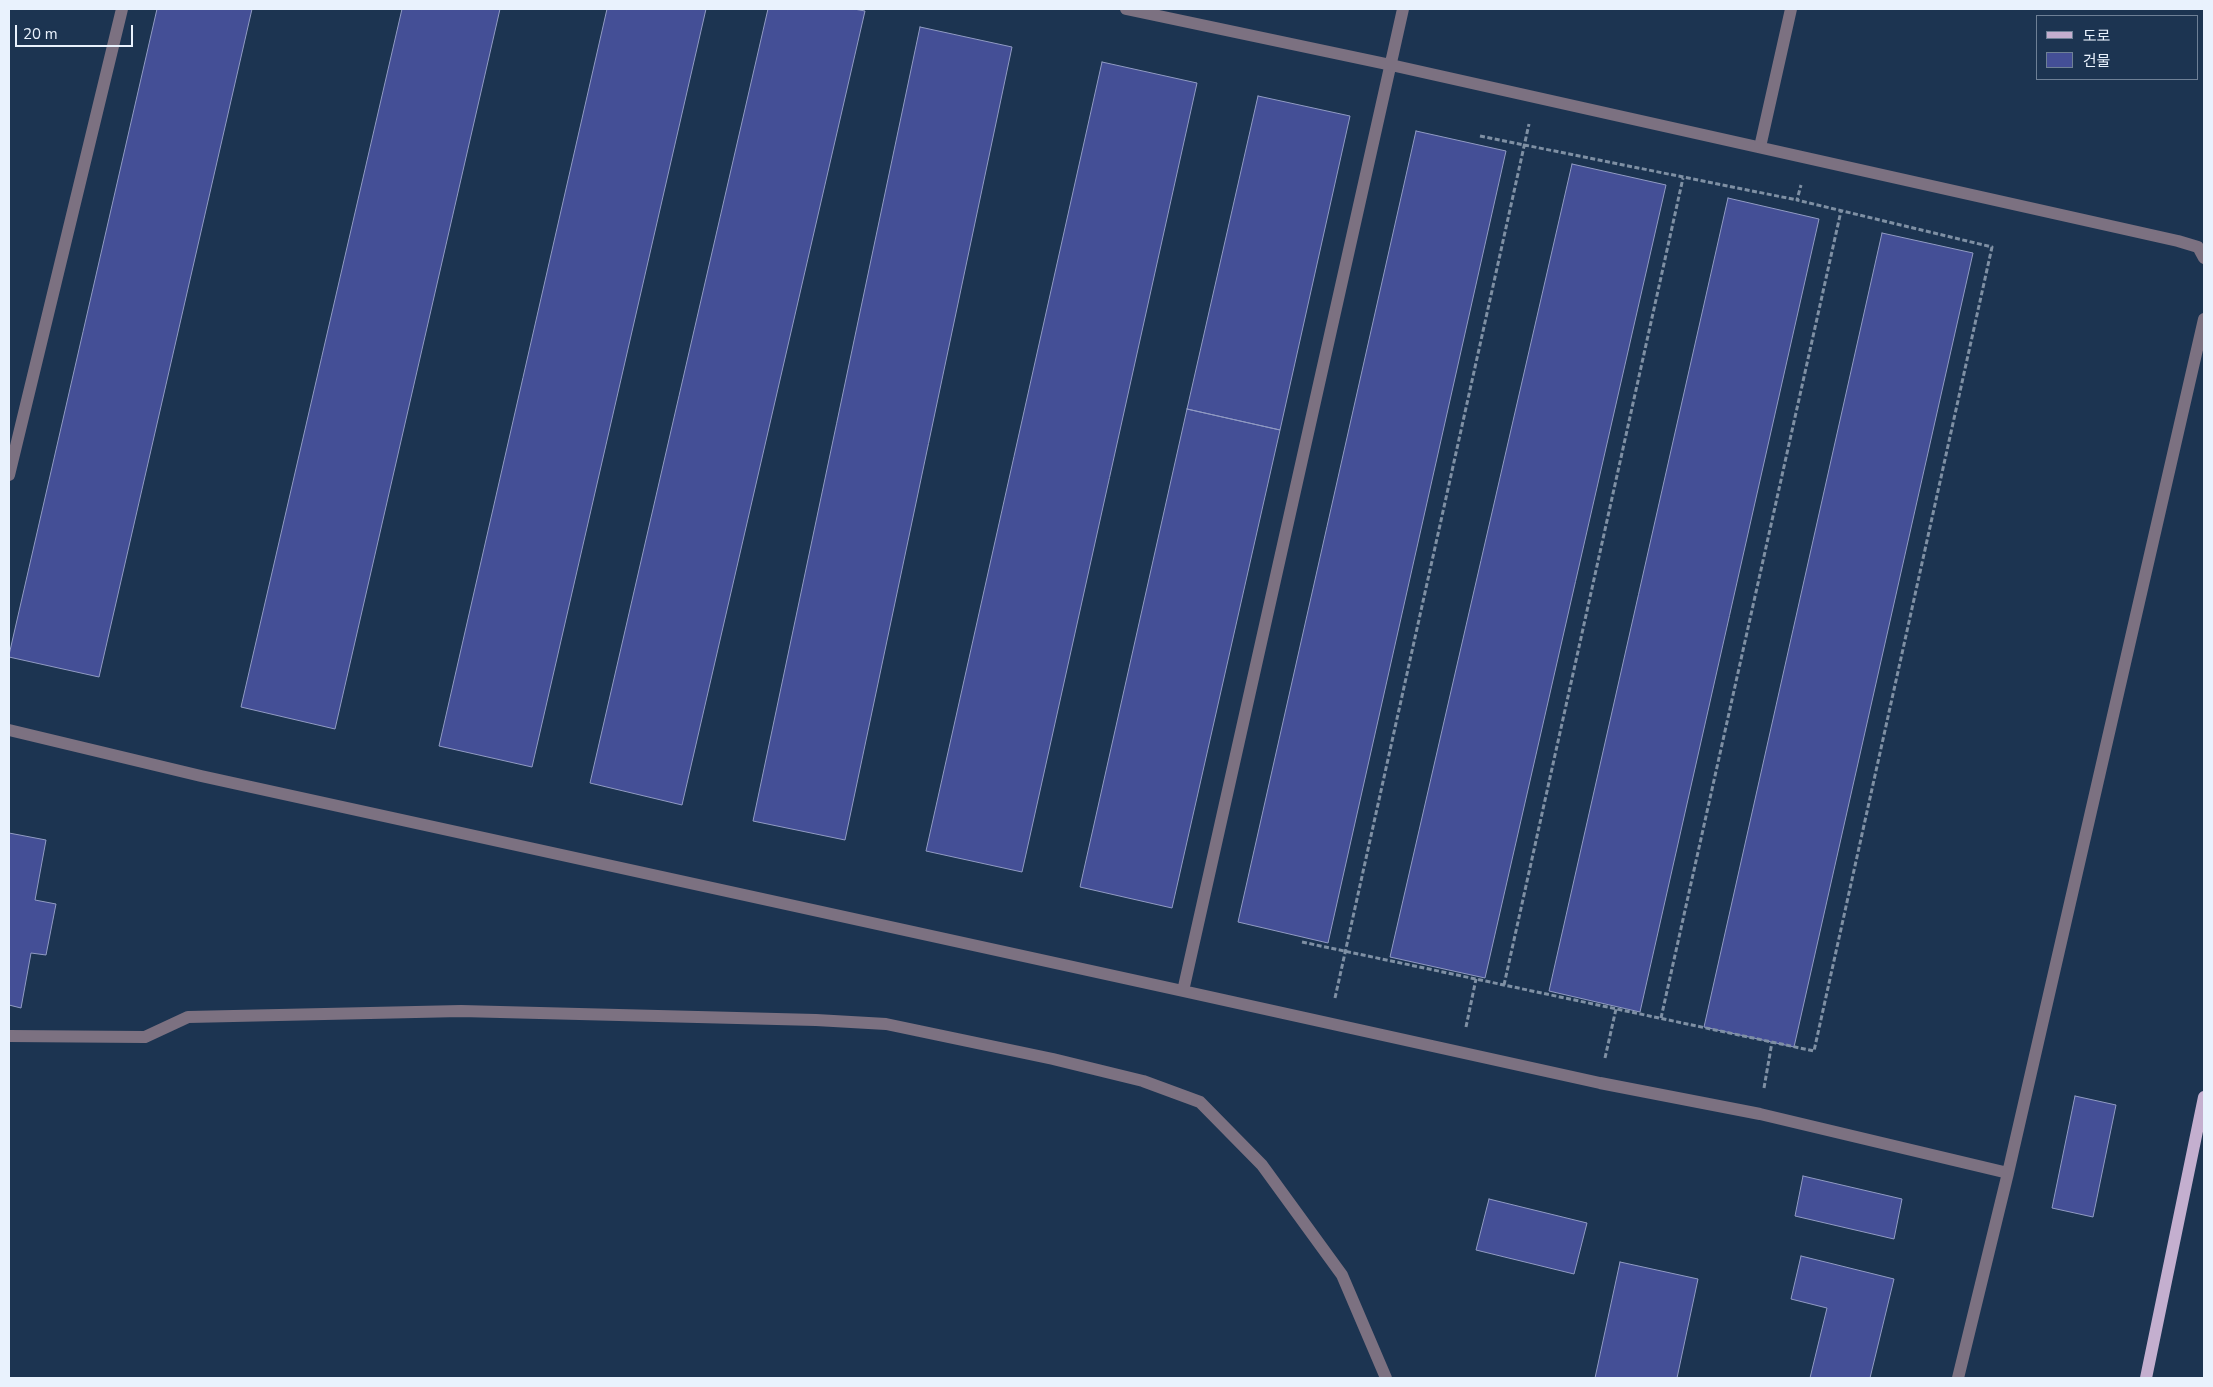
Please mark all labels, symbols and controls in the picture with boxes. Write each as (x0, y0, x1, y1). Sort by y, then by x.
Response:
scale bar (18, 15, 135, 47)
legend (2036, 15, 2198, 80)
text: 20 m (23, 24, 58, 44)
text: 도로 (2083, 26, 2111, 46)
text: 건물 (2083, 51, 2111, 71)

